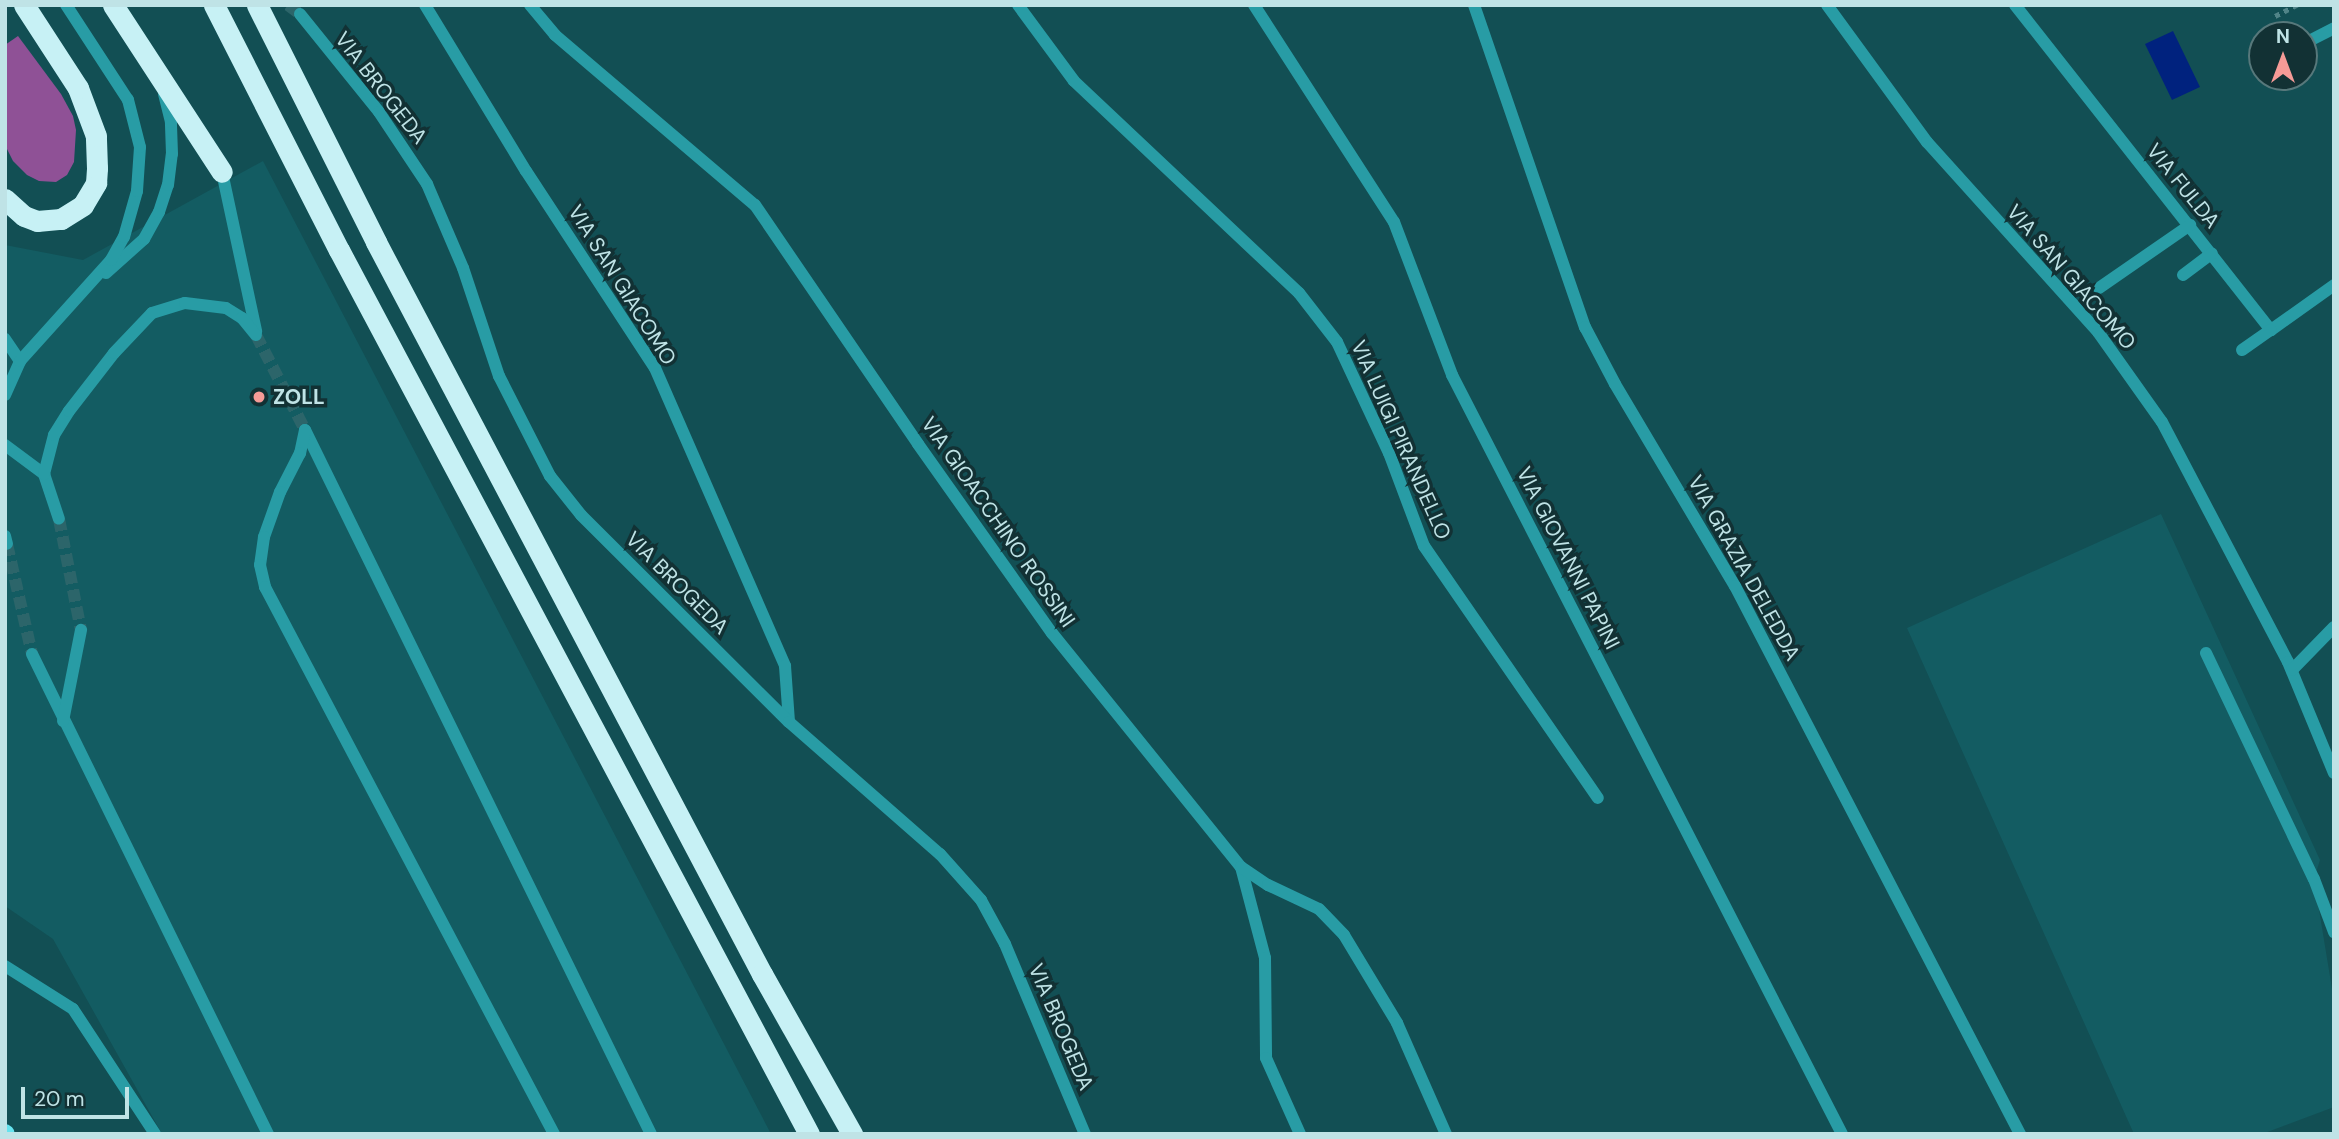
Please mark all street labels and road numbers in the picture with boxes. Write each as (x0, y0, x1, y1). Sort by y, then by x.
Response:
street label: VIA BROGEDA (330, 27, 432, 149)
street label: VIA FULDA (2141, 138, 2225, 234)
street label: VIA SAN GIACOMO (2001, 199, 2141, 355)
street label: VIA SAN GIACOMO (563, 200, 681, 370)
street label: VIA LUIGI PIRANDELLO (1346, 336, 1456, 544)
street label: VIA GIOACCHINO ROSSINI (916, 412, 1080, 632)
street label: VIA GIOVANNI PAPINI (1511, 463, 1625, 653)
street label: VIA GRAZIA DELEDDA (1683, 471, 1805, 665)
street label: VIA BROGEDA (620, 526, 734, 640)
street label: VIA BROGEDA (1023, 960, 1099, 1094)

